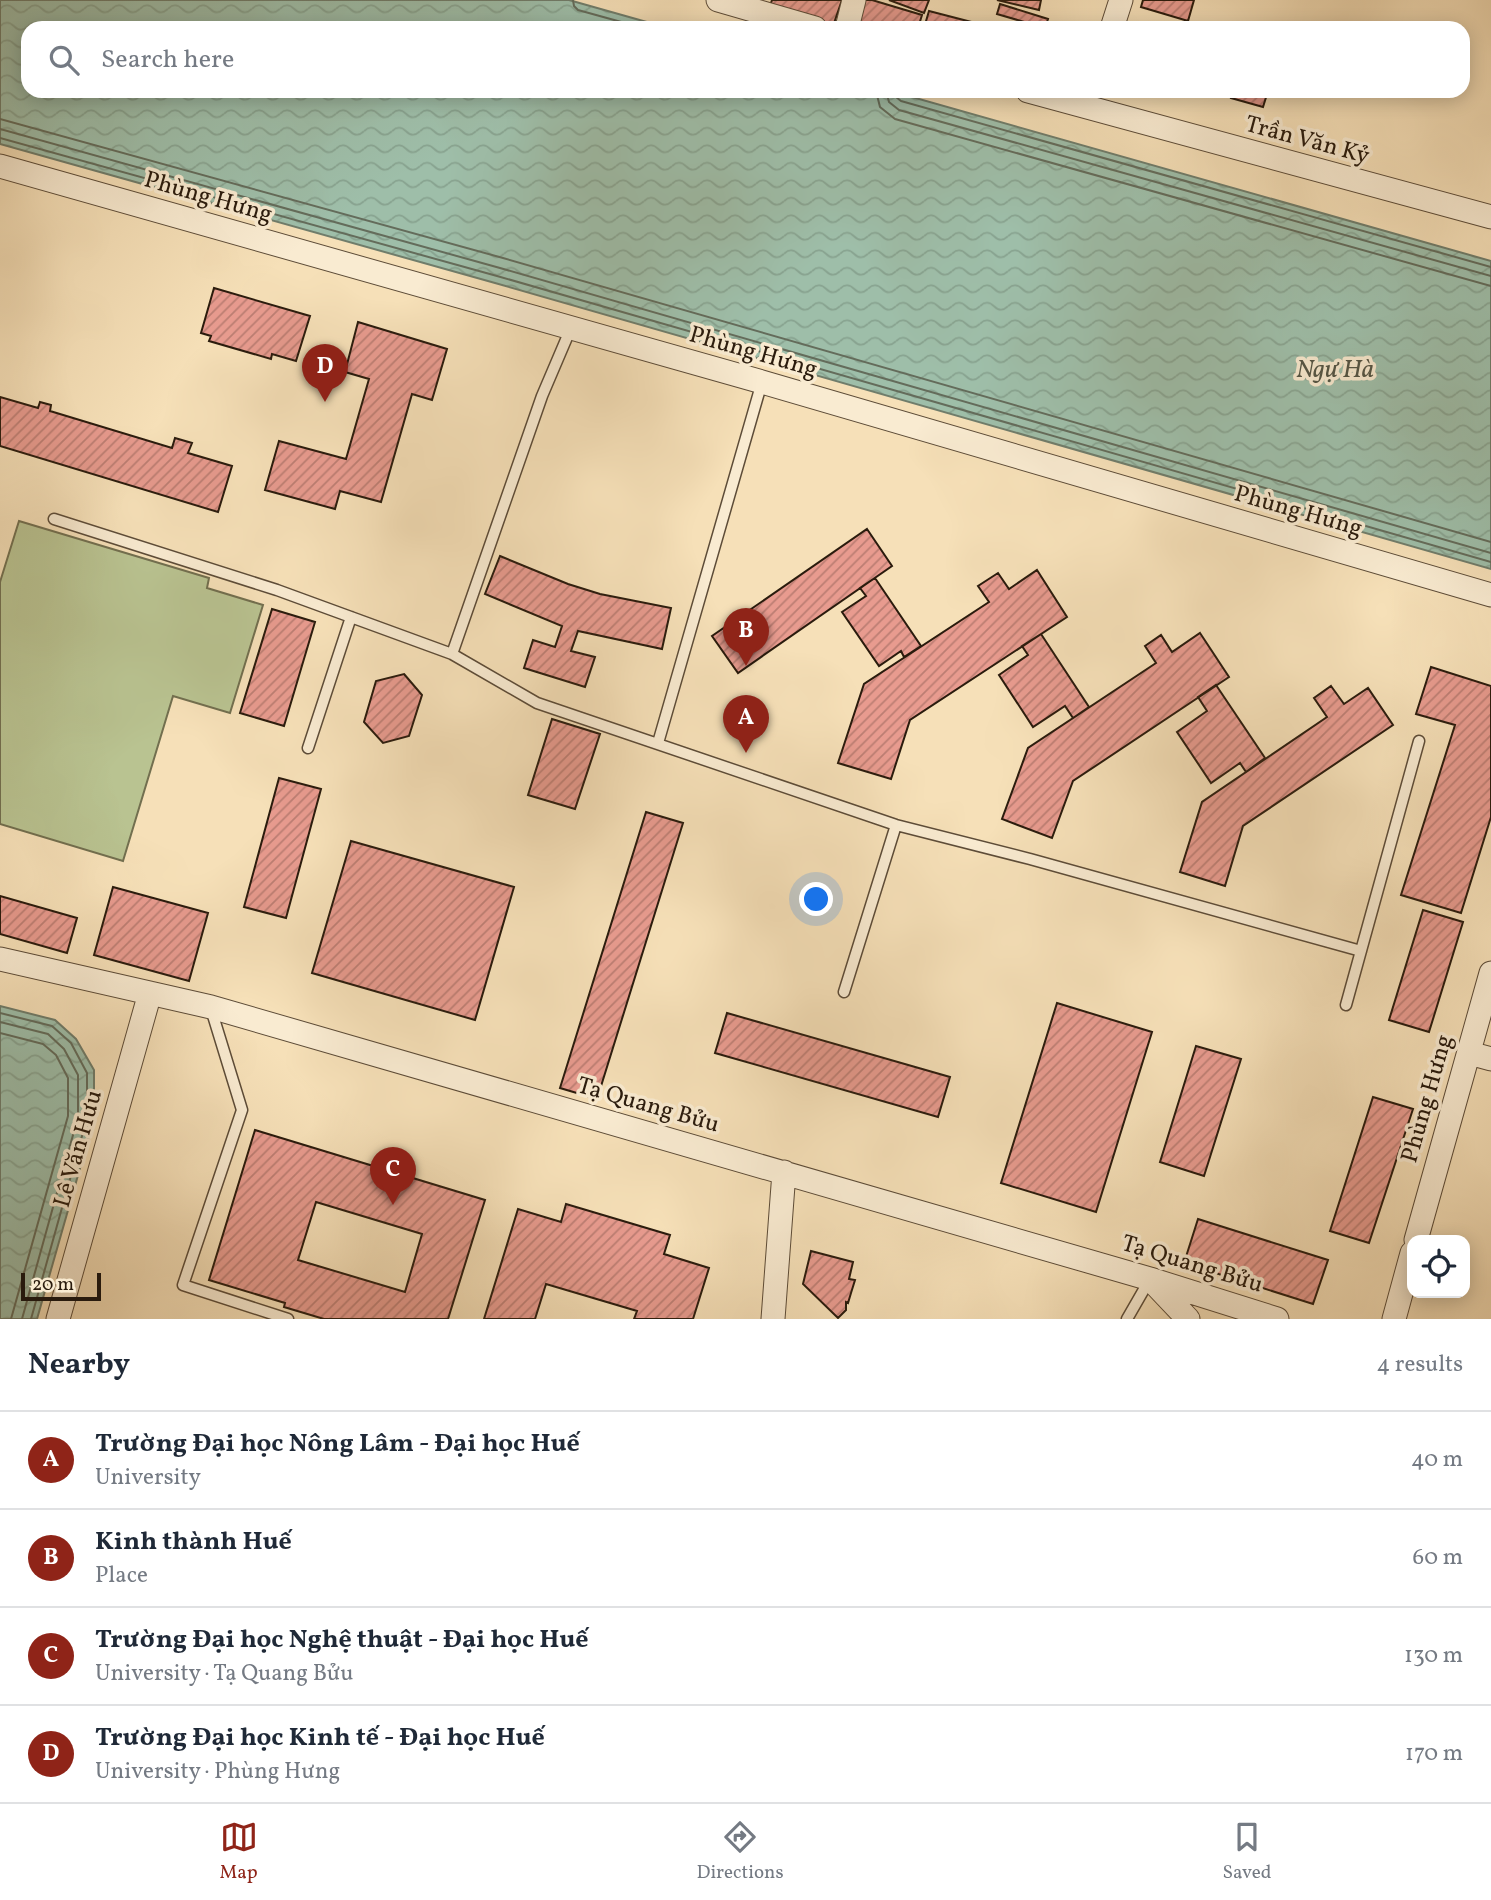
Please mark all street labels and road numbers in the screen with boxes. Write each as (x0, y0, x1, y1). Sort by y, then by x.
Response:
street label: Trần Văn Kỷ (1241, 108, 1373, 174)
street label: Phùng Hưng (140, 163, 276, 233)
street label: Phùng Hưng (685, 318, 821, 388)
street label: Phùng Hưng (1230, 477, 1366, 547)
street label: Phùng Hưng (1393, 1031, 1463, 1167)
street label: Tạ Quang Bửu (573, 1069, 723, 1143)
street label: Lê Văn Hưu (46, 1086, 112, 1212)
street label: Tạ Quang Bửu (1117, 1227, 1267, 1303)

